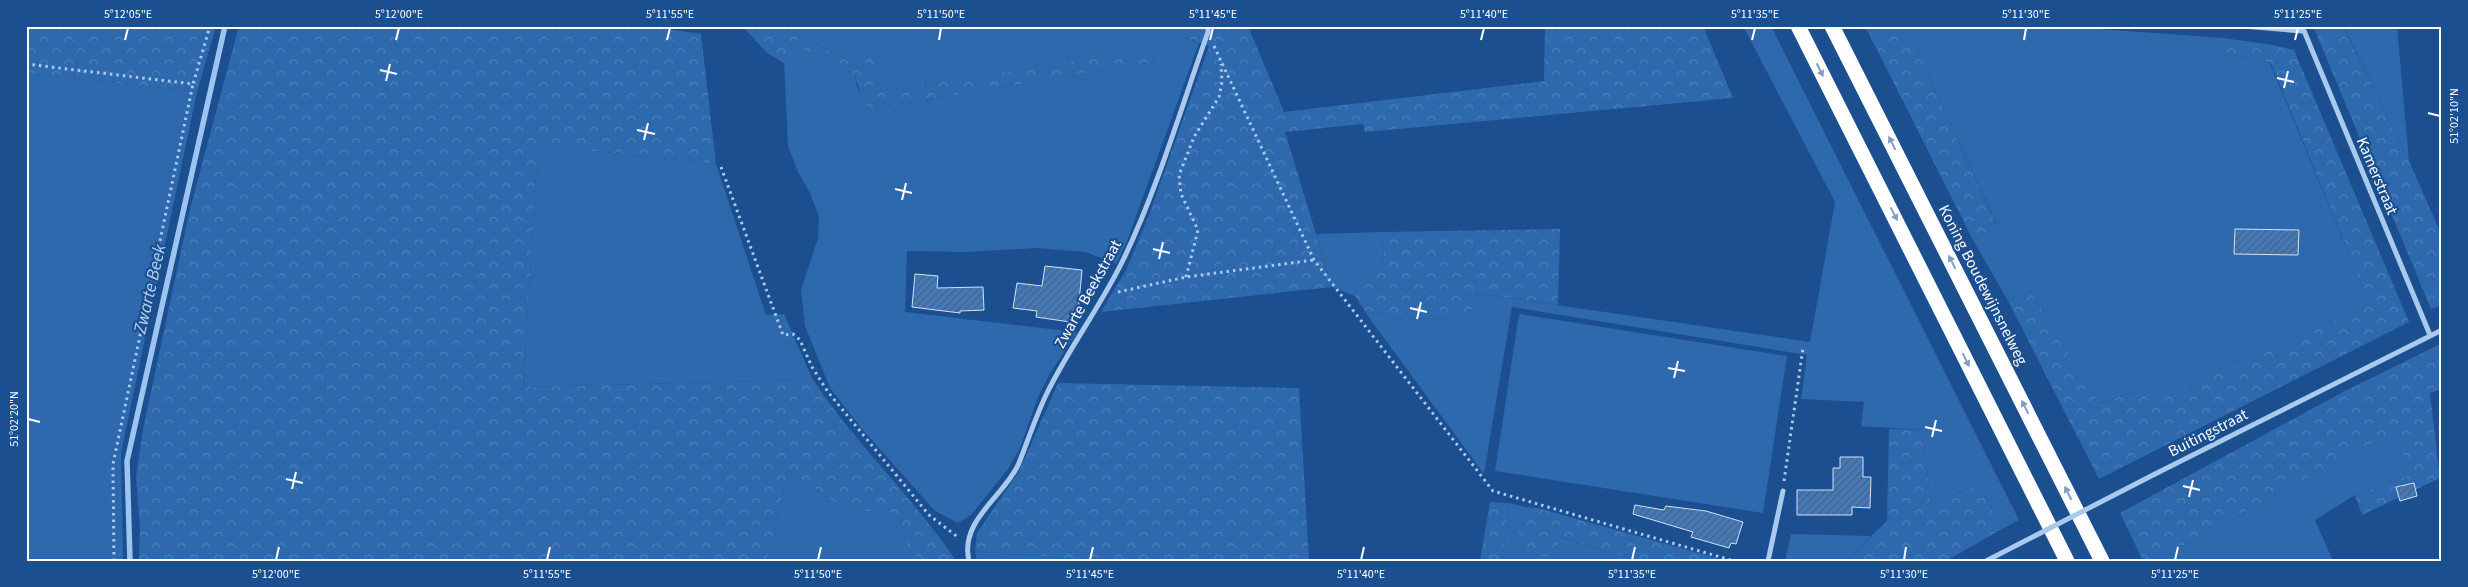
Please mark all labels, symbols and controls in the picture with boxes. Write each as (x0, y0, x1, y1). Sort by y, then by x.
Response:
text: 5°12'05"E (104, 6, 152, 23)
text: 5°12'00"E (375, 6, 423, 23)
text: 5°11'55"E (646, 6, 694, 23)
text: 5°11'50"E (917, 6, 965, 23)
text: 5°11'45"E (1189, 6, 1237, 23)
text: 5°11'40"E (1460, 6, 1508, 23)
text: 5°11'35"E (1731, 6, 1779, 23)
text: 5°11'30"E (2002, 6, 2050, 23)
text: 5°11'25"E (2274, 6, 2322, 23)
one-way arrow (1816, 63, 1824, 77)
text: 51°02'10"N (2446, 88, 2463, 144)
street label: Kamerstraat (2351, 134, 2403, 219)
one-way arrow (1888, 136, 1896, 150)
street label: Koning Boudewijnsnelweg (1933, 201, 2033, 369)
one-way arrow (1890, 207, 1898, 222)
street label: Zwarte Beekstraat (1049, 235, 1127, 352)
water label: Zwarte Beek (127, 241, 173, 337)
one-way arrow (1948, 255, 1956, 269)
one-way arrow (1963, 353, 1971, 367)
text: 51°02'20"N (6, 391, 23, 447)
one-way arrow (2021, 400, 2029, 414)
street label: Buitingstraat (2164, 403, 2252, 462)
one-way arrow (2064, 486, 2072, 500)
text: 5°12'00"E (252, 566, 300, 583)
text: 5°11'55"E (523, 566, 571, 583)
text: 5°11'50"E (794, 566, 842, 583)
text: 5°11'45"E (1066, 566, 1114, 583)
text: 5°11'40"E (1337, 566, 1385, 583)
text: 5°11'35"E (1608, 566, 1656, 583)
text: 5°11'30"E (1880, 566, 1928, 583)
text: 5°11'25"E (2151, 566, 2199, 583)

